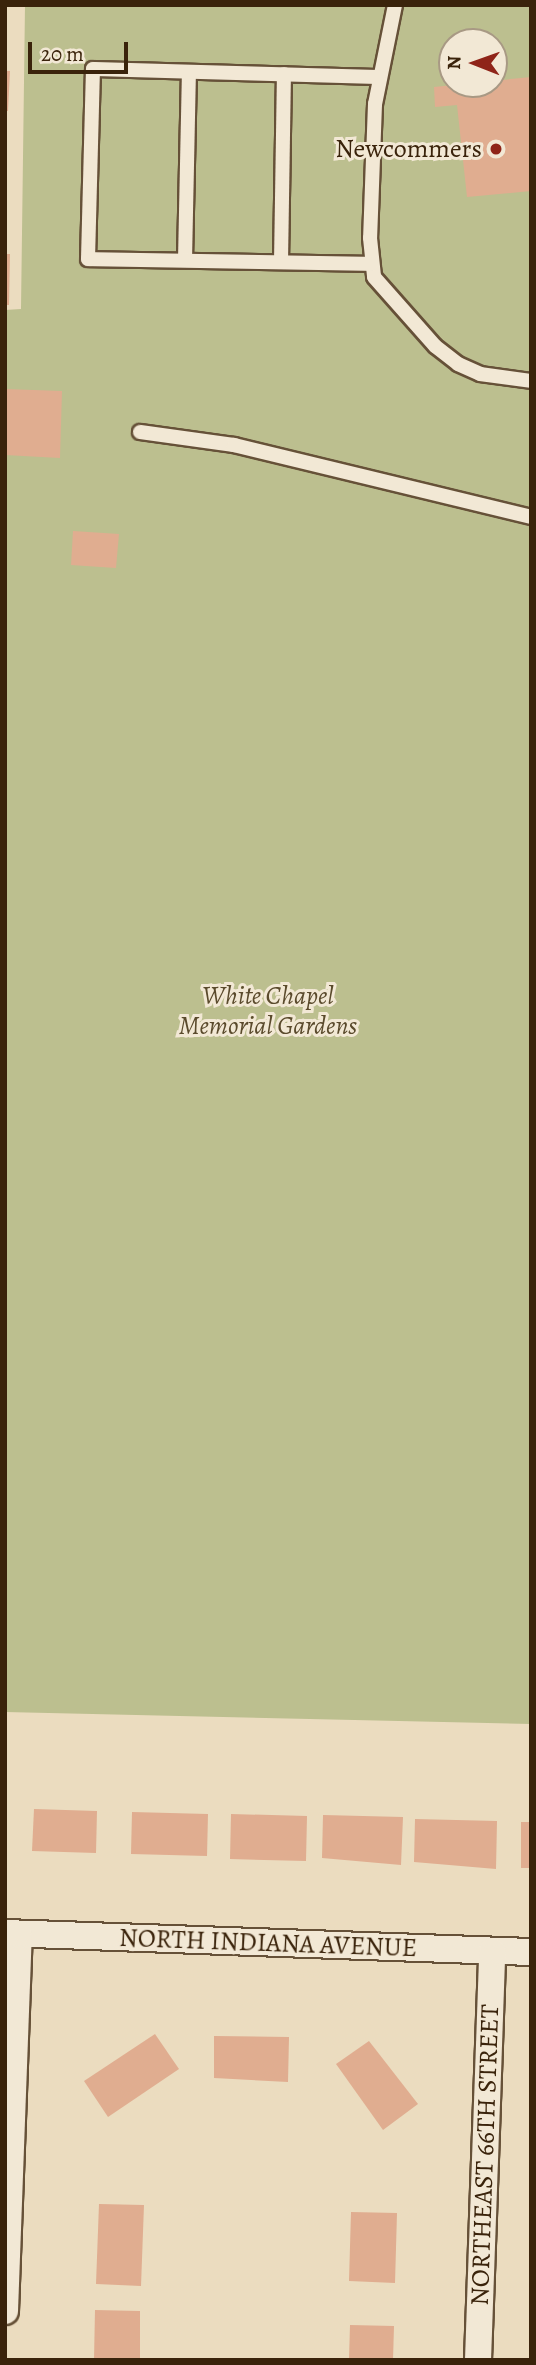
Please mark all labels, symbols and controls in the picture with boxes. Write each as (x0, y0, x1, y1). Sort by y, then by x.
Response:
scale bar (32, 28, 131, 72)
north arrow (438, 28, 508, 98)
text: 20 m (41, 40, 84, 68)
text: N (441, 56, 467, 70)
place label: Newcommers (335, 133, 482, 165)
marker: Newcommers (488, 141, 504, 157)
park label: White Chapel Memorial Gardens (179, 980, 357, 1042)
street label: NORTH INDIANA AVENUE (119, 1922, 417, 1964)
street label: NORTHEAST 66TH STREET (464, 2004, 506, 2306)

